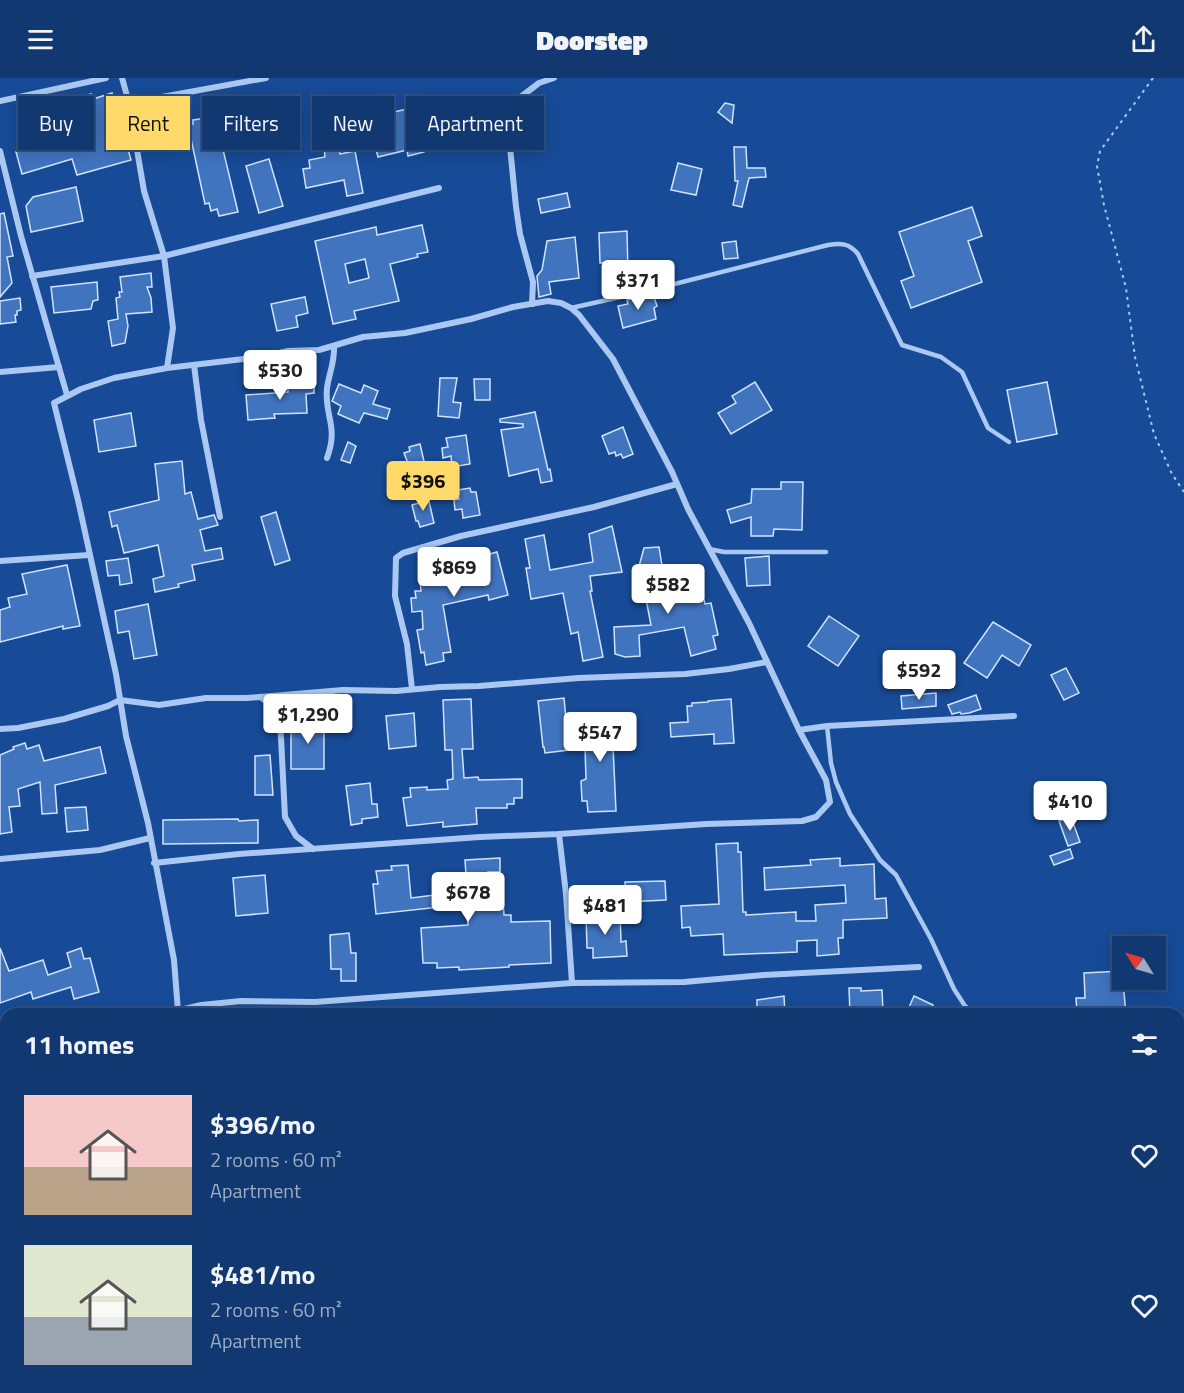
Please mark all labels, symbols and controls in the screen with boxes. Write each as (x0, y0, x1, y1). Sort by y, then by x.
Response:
text: Doorstep (536, 19, 648, 60)
icon: menu (24, 23, 57, 56)
icon: share (1127, 23, 1160, 56)
chip: Buy (18, 96, 94, 150)
chip: Rent (106, 96, 190, 150)
chip: Filters (202, 96, 300, 150)
chip: New (312, 96, 394, 150)
chip: Apartment (406, 96, 544, 150)
pin: $371 (602, 260, 674, 311)
text: $371 (616, 264, 660, 295)
pin: $530 (244, 350, 316, 401)
text: $530 (258, 354, 302, 385)
pin: $396 (387, 461, 459, 512)
text: $396 (401, 465, 445, 496)
pin: $869 (418, 547, 490, 598)
text: $869 (432, 551, 476, 582)
pin: $582 (632, 564, 704, 615)
text: $582 (646, 568, 690, 599)
pin: $592 (883, 650, 955, 701)
text: $592 (897, 654, 941, 685)
pin: $1,290 (259, 694, 357, 745)
text: $1,290 (277, 698, 339, 729)
pin: $547 (564, 712, 636, 763)
text: $547 (578, 716, 622, 747)
pin: $410 (1034, 781, 1106, 832)
text: $410 (1048, 785, 1092, 816)
pin: $678 (432, 872, 504, 923)
text: $678 (446, 876, 490, 907)
pin: $481 (569, 885, 641, 936)
text: $481 (583, 889, 627, 920)
north arrow (1112, 936, 1166, 990)
map controls (1112, 936, 1166, 990)
text: 11 homes (24, 1025, 134, 1064)
icon: filters (1128, 1028, 1161, 1061)
text: $396/mo (210, 1105, 315, 1144)
icon: home (72, 1119, 144, 1191)
icon: heart (1128, 1139, 1161, 1172)
text: 2 rooms · 60 m² (210, 1144, 342, 1175)
text: Apartment (210, 1175, 301, 1206)
text: $481/mo (210, 1255, 315, 1294)
icon: home (72, 1269, 144, 1341)
icon: heart (1128, 1289, 1161, 1322)
text: 2 rooms · 60 m² (210, 1294, 342, 1325)
text: Apartment (210, 1325, 301, 1356)

